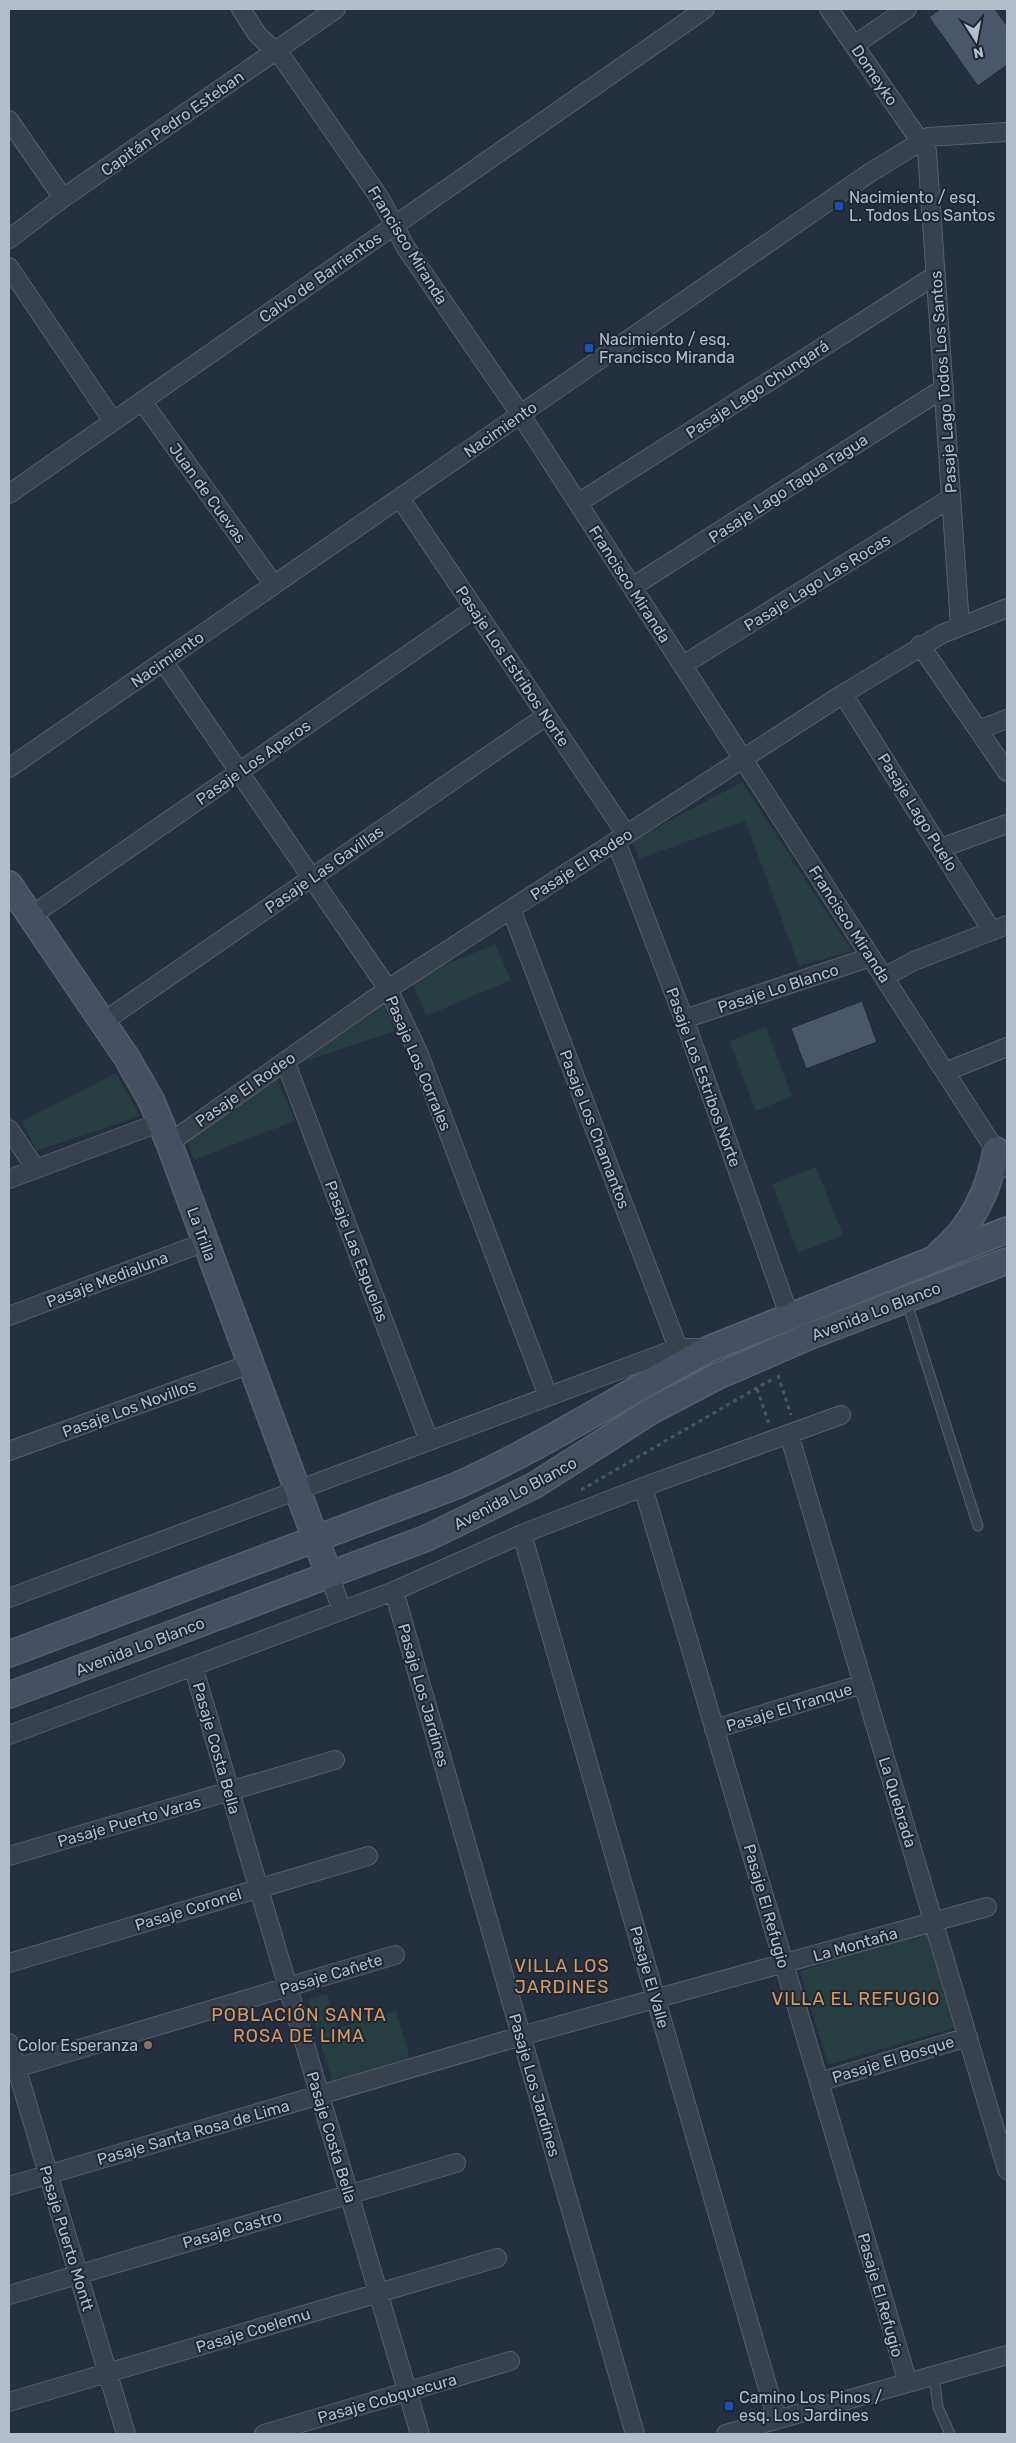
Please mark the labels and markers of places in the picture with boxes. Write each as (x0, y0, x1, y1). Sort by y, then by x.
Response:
place label: Nacimiento / esq. L. Todos Los Santos (849, 188, 995, 225)
marker: Nacimiento / esq. L. Todos Los Santos (833, 200, 845, 212)
place label: Nacimiento / esq. Francisco Miranda (599, 330, 735, 367)
marker: Nacimiento / esq. Francisco Miranda (583, 342, 595, 354)
place label: Color Esperanza (18, 2036, 138, 2055)
marker: Color Esperanza (142, 2039, 154, 2051)
place label: Camino Los Pinos / esq. Los Jardines (739, 2388, 883, 2425)
marker: Camino Los Pinos / esq. Los Jardines (723, 2400, 735, 2412)

